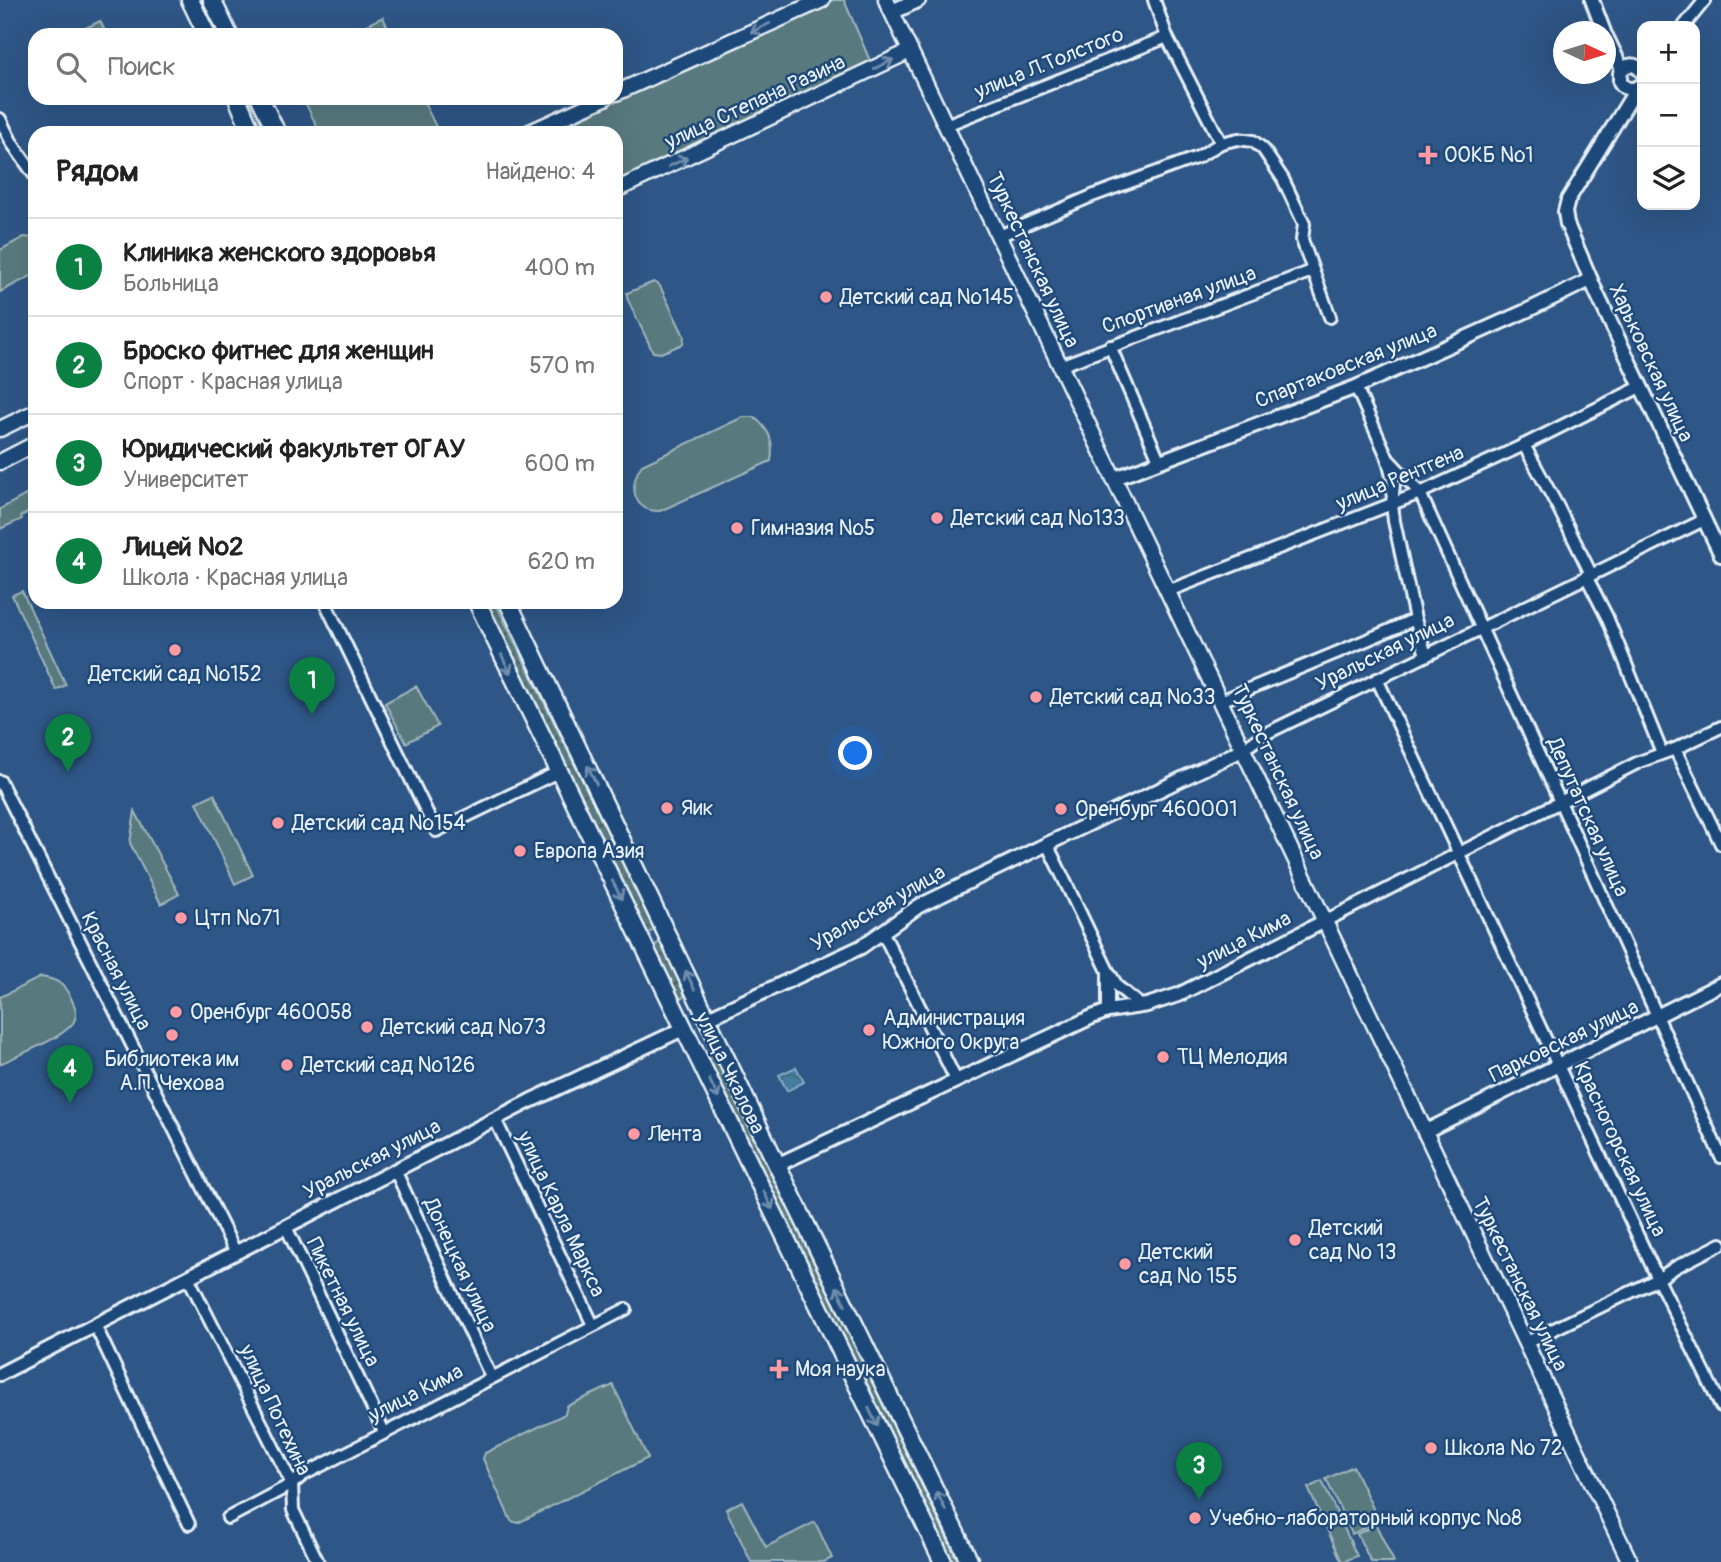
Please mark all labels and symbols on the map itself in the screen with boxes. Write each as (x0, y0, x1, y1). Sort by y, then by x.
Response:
street label: улица Л.Толстого (970, 21, 1128, 106)
north arrow (1553, 21, 1616, 84)
one-way arrow (750, 22, 771, 35)
street label: улица Степана Разина (660, 48, 849, 156)
one-way arrow (873, 57, 894, 70)
place label: ООКБ №1 (1444, 142, 1534, 169)
marker: ООКБ №1 (1418, 145, 1438, 165)
one-way arrow (667, 154, 688, 168)
street label: Туркестанская улица (980, 168, 1086, 352)
street label: Спортивная улица (1098, 260, 1260, 340)
street label: Харьковская улица (1603, 280, 1699, 446)
place label: Детский сад №145 (839, 284, 1014, 311)
marker: Детский сад №145 (818, 289, 834, 305)
street label: Спартаковская улица (1251, 317, 1441, 415)
street label: улица Рентгена (1331, 439, 1468, 517)
place label: Детский сад №133 (950, 505, 1125, 532)
marker: Детский сад №133 (929, 510, 945, 526)
place label: Гимназия №5 (751, 515, 875, 542)
marker: Гимназия №5 (729, 520, 745, 536)
street label: Уральская улица (1311, 607, 1459, 697)
marker: Детский сад №152 (167, 642, 183, 658)
one-way arrow (500, 653, 514, 674)
pin: 1 (289, 657, 335, 715)
place label: Детский сад №152 (87, 661, 262, 688)
street label: Туркестанская улица (1225, 680, 1331, 864)
place label: Детский сад №33 (1049, 684, 1215, 711)
marker: Детский сад №33 (1028, 689, 1044, 705)
pin: 2 (45, 714, 91, 772)
street label: Депутатская улица (1540, 732, 1635, 901)
your location (838, 736, 872, 770)
one-way arrow (585, 765, 598, 786)
place label: Яик (681, 795, 714, 822)
place label: Оренбург 460001 (1075, 796, 1237, 823)
marker: Яик (659, 800, 675, 816)
marker: Оренбург 460001 (1053, 801, 1069, 817)
place label: Детский сад №154 (291, 810, 466, 837)
marker: Детский сад №154 (270, 815, 286, 831)
place label: Европа Азия (534, 838, 644, 865)
marker: Европа Азия (512, 843, 528, 859)
street label: Уральская улица (806, 859, 950, 957)
one-way arrow (611, 879, 625, 900)
place label: Цтп №71 (195, 905, 280, 932)
street label: улица Кима (1192, 905, 1296, 976)
street label: Красная улица (75, 907, 157, 1035)
marker: Цтп №71 (173, 910, 189, 926)
one-way arrow (683, 970, 696, 991)
street label: Парковская улица (1485, 993, 1643, 1089)
place label: Оренбург 460058 (190, 999, 352, 1026)
marker: Оренбург 460058 (168, 1004, 184, 1020)
place label: Администрация Южного Округа (883, 1005, 1025, 1056)
street label: улица Чкалова (688, 1007, 771, 1138)
place label: Детский сад №73 (380, 1014, 546, 1041)
marker: Детский сад №73 (359, 1019, 375, 1035)
marker: Администрация Южного Округа (861, 1022, 877, 1038)
marker: Библиотека им А.П. Чехова (164, 1027, 180, 1043)
place label: ТЦ Мелодия (1177, 1044, 1288, 1071)
pin: 4 (47, 1045, 93, 1103)
place label: Библиотека им А.П. Чехова (105, 1046, 239, 1097)
marker: ТЦ Мелодия (1155, 1049, 1171, 1065)
place label: Детский сад №126 (300, 1052, 475, 1079)
marker: Детский сад №126 (279, 1057, 295, 1073)
street label: Красногорская улица (1568, 1057, 1672, 1241)
one-way arrow (708, 1078, 722, 1099)
street label: Уральская улица (299, 1113, 445, 1205)
place label: Лента (647, 1121, 702, 1148)
street label: улица Карла Маркса (510, 1126, 611, 1301)
marker: Лента (626, 1126, 642, 1142)
one-way arrow (761, 1189, 775, 1210)
street label: Туркестанская улица (1466, 1192, 1574, 1376)
street label: Донецкая улица (417, 1193, 503, 1337)
place label: Детский сад № 13 (1308, 1215, 1397, 1266)
marker: Детский сад № 13 (1287, 1232, 1303, 1248)
street label: Пикетная улица (300, 1233, 386, 1371)
place label: Детский сад № 155 (1138, 1239, 1238, 1290)
marker: Детский сад № 155 (1117, 1256, 1133, 1272)
one-way arrow (834, 1286, 847, 1307)
street label: улица Потехина (232, 1339, 317, 1480)
place label: Моя наука (795, 1356, 886, 1383)
street label: улица Кима (364, 1358, 468, 1429)
marker: Моя наука (769, 1359, 789, 1379)
one-way arrow (866, 1406, 880, 1427)
place label: Школа № 72 (1445, 1435, 1563, 1462)
marker: Школа № 72 (1423, 1440, 1439, 1456)
pin: 3 (1176, 1442, 1222, 1500)
one-way arrow (933, 1491, 947, 1512)
place label: Учебно-лабораторный корпус №8 (1209, 1505, 1522, 1532)
marker: Учебно-лабораторный корпус №8 (1187, 1510, 1203, 1526)

